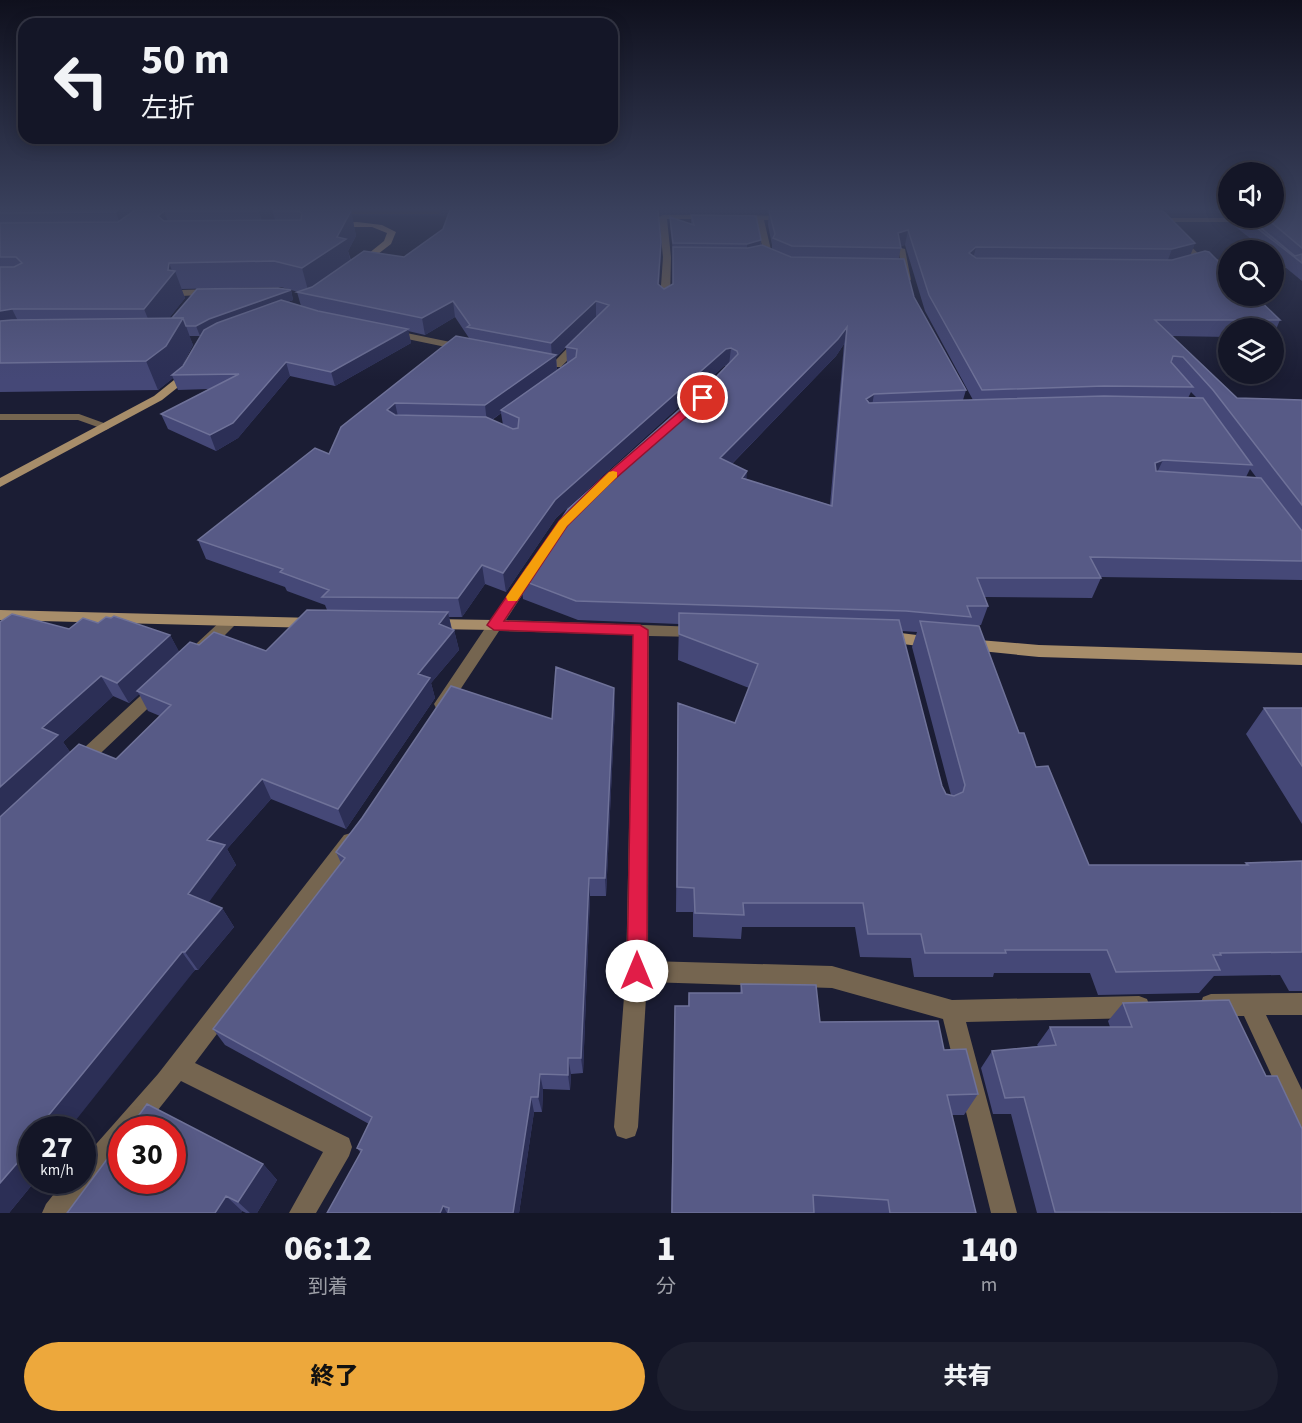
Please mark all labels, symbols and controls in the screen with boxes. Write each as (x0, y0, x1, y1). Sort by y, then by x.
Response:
text: 50 m (141, 30, 230, 90)
icon: left (42, 42, 120, 120)
text: 左折 (141, 89, 195, 128)
map controls (1218, 162, 1284, 384)
button: sound (1218, 162, 1284, 228)
button: search (1218, 240, 1284, 306)
button: layers (1218, 318, 1284, 384)
pin (677, 372, 728, 423)
icon: arrive (686, 381, 719, 414)
position arrow (605, 939, 669, 1003)
speed limit sign: 30 (108, 1116, 186, 1194)
text: 27 (41, 1126, 73, 1169)
text: km/h (40, 1160, 74, 1181)
text: 06:12 (284, 1223, 372, 1274)
text: 1 (657, 1223, 676, 1274)
text: 140 (960, 1224, 1018, 1275)
text: m (981, 1271, 997, 1299)
text: 到着 (308, 1273, 348, 1301)
text: 分 (656, 1273, 676, 1301)
button: 終了 (24, 1342, 645, 1411)
button: 共有 (657, 1342, 1278, 1411)

